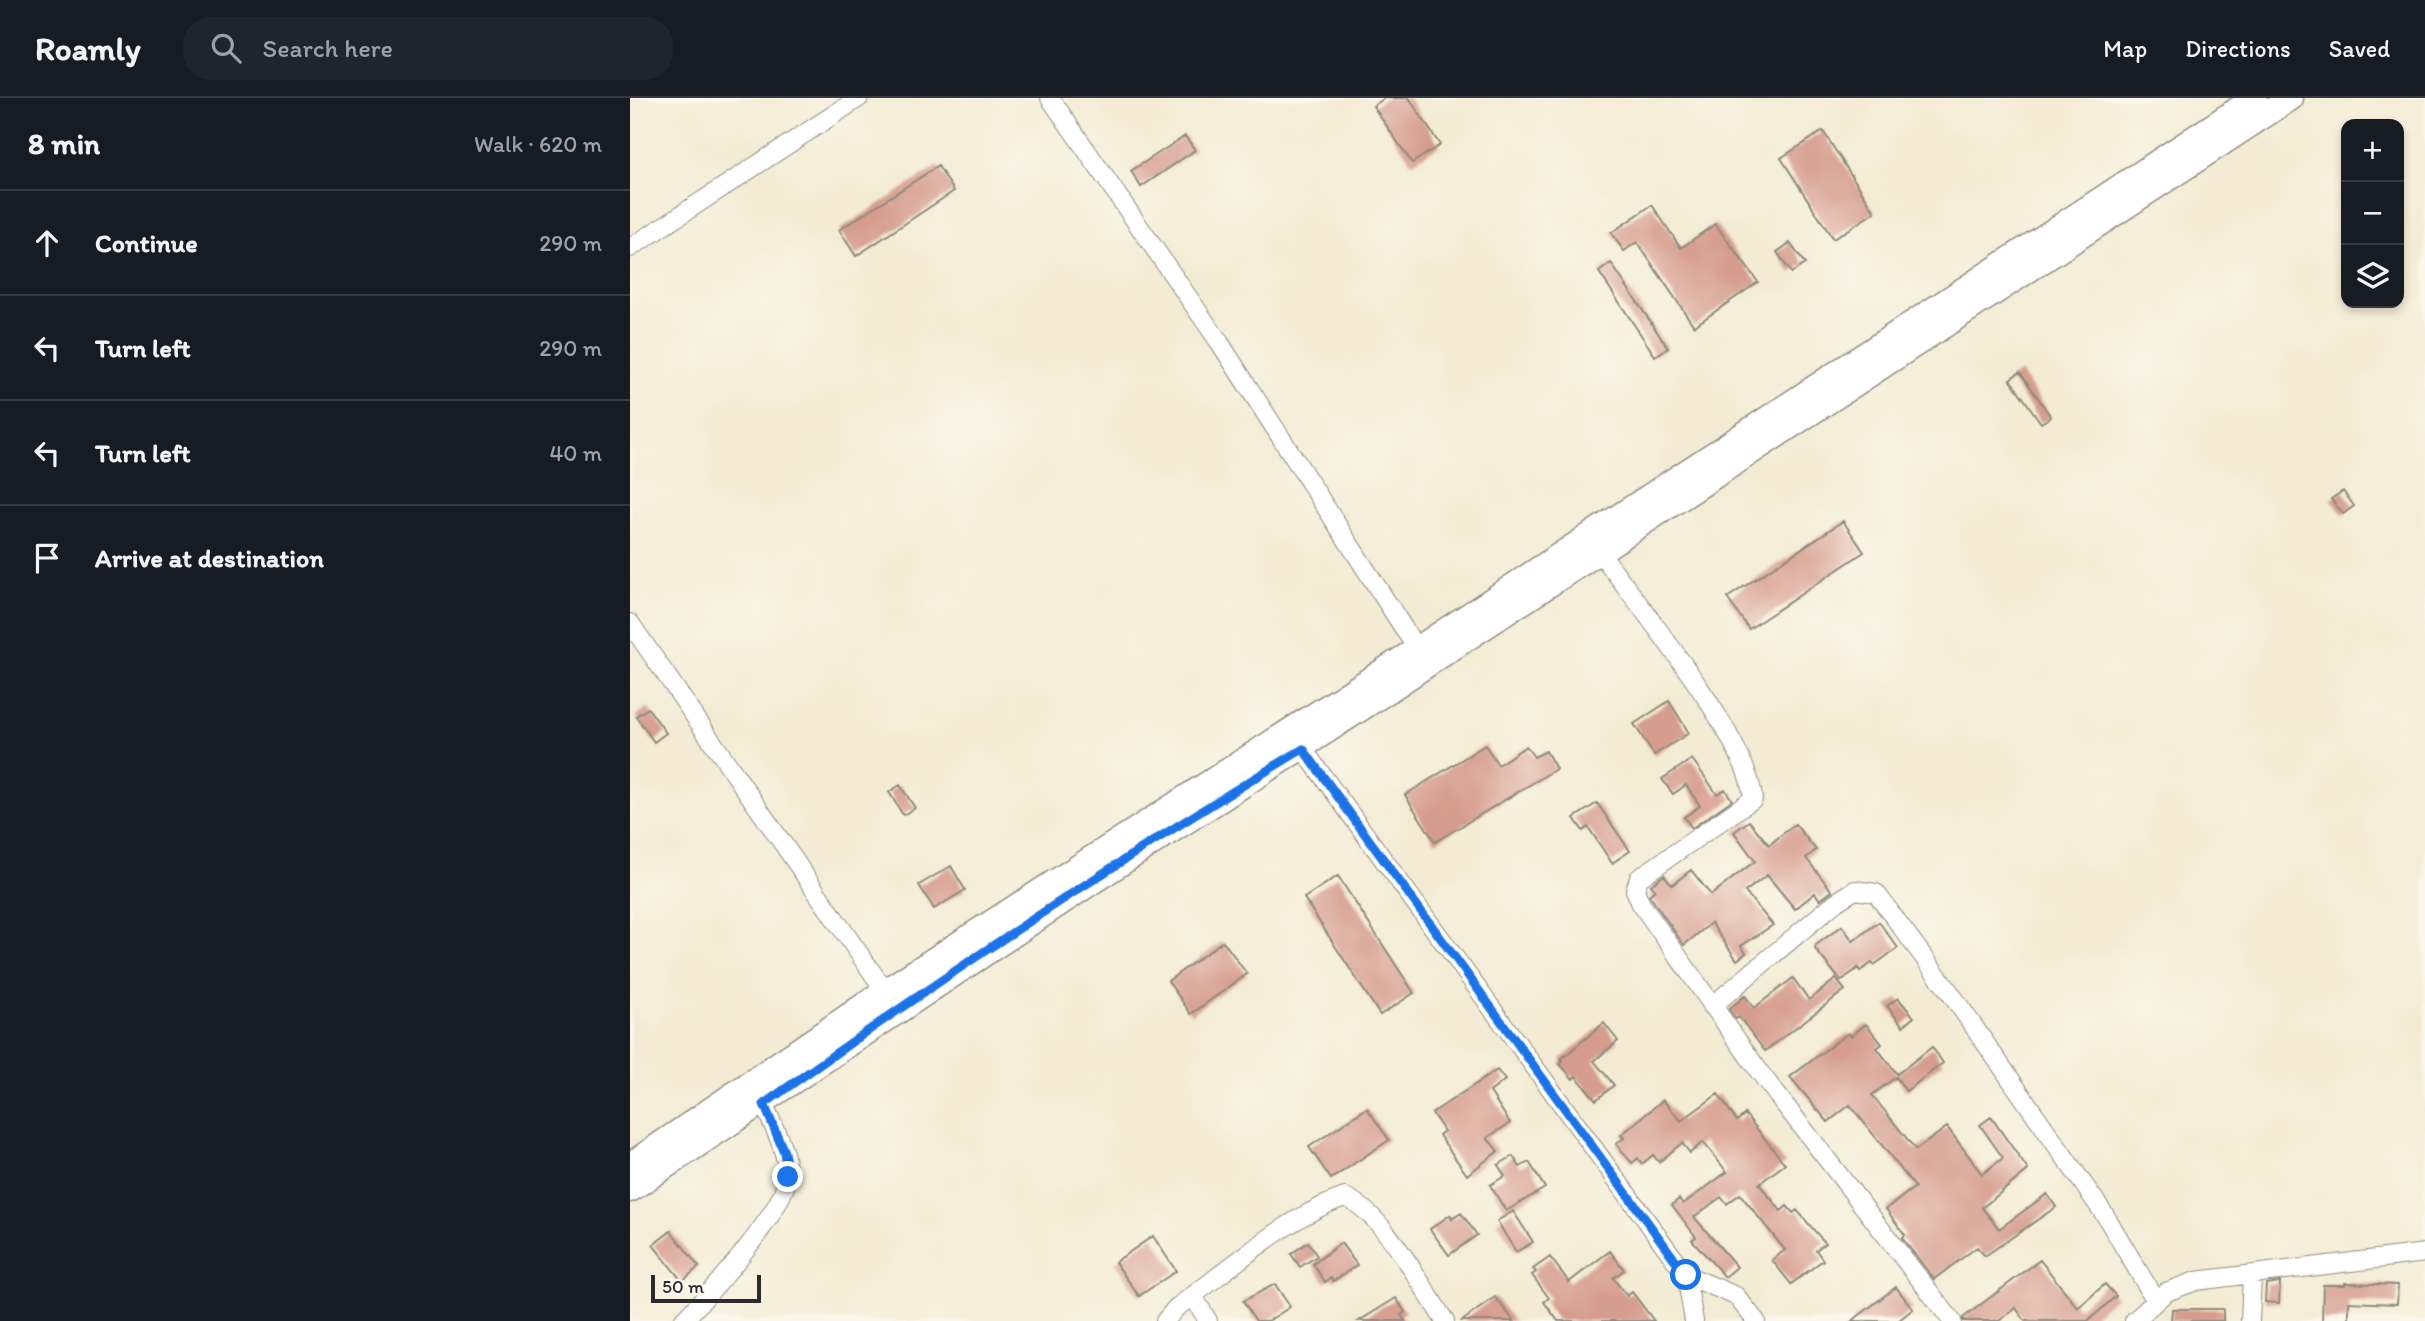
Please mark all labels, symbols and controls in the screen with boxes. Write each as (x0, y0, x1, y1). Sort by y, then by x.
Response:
search box (183, 17, 673, 80)
text: Roamly (35, 29, 141, 68)
icon: search (207, 29, 245, 67)
text: Search here (263, 32, 393, 64)
text: Map (2103, 34, 2147, 63)
text: Directions (2185, 34, 2291, 63)
text: Saved (2329, 34, 2390, 63)
map controls (2341, 119, 2404, 308)
button: + (2341, 119, 2404, 182)
text: 8 min (28, 125, 100, 162)
text: Walk · 620 m (474, 130, 602, 158)
button: − (2341, 182, 2404, 245)
icon: ahead (28, 224, 66, 262)
text: Continue (95, 227, 198, 259)
text: 290 m (539, 229, 602, 257)
button: layers (2341, 245, 2404, 308)
icon: left (28, 329, 66, 367)
text: Turn left (95, 332, 191, 364)
text: 290 m (539, 334, 602, 362)
icon: left (28, 434, 66, 472)
text: Turn left (95, 437, 191, 469)
text: 40 m (549, 439, 602, 467)
icon: arrive (28, 539, 66, 577)
text: Arrive at destination (95, 542, 324, 574)
route end (772, 1161, 803, 1192)
route start (1670, 1259, 1701, 1290)
scale bar (651, 1272, 761, 1304)
text: 50 m (662, 1275, 704, 1298)

